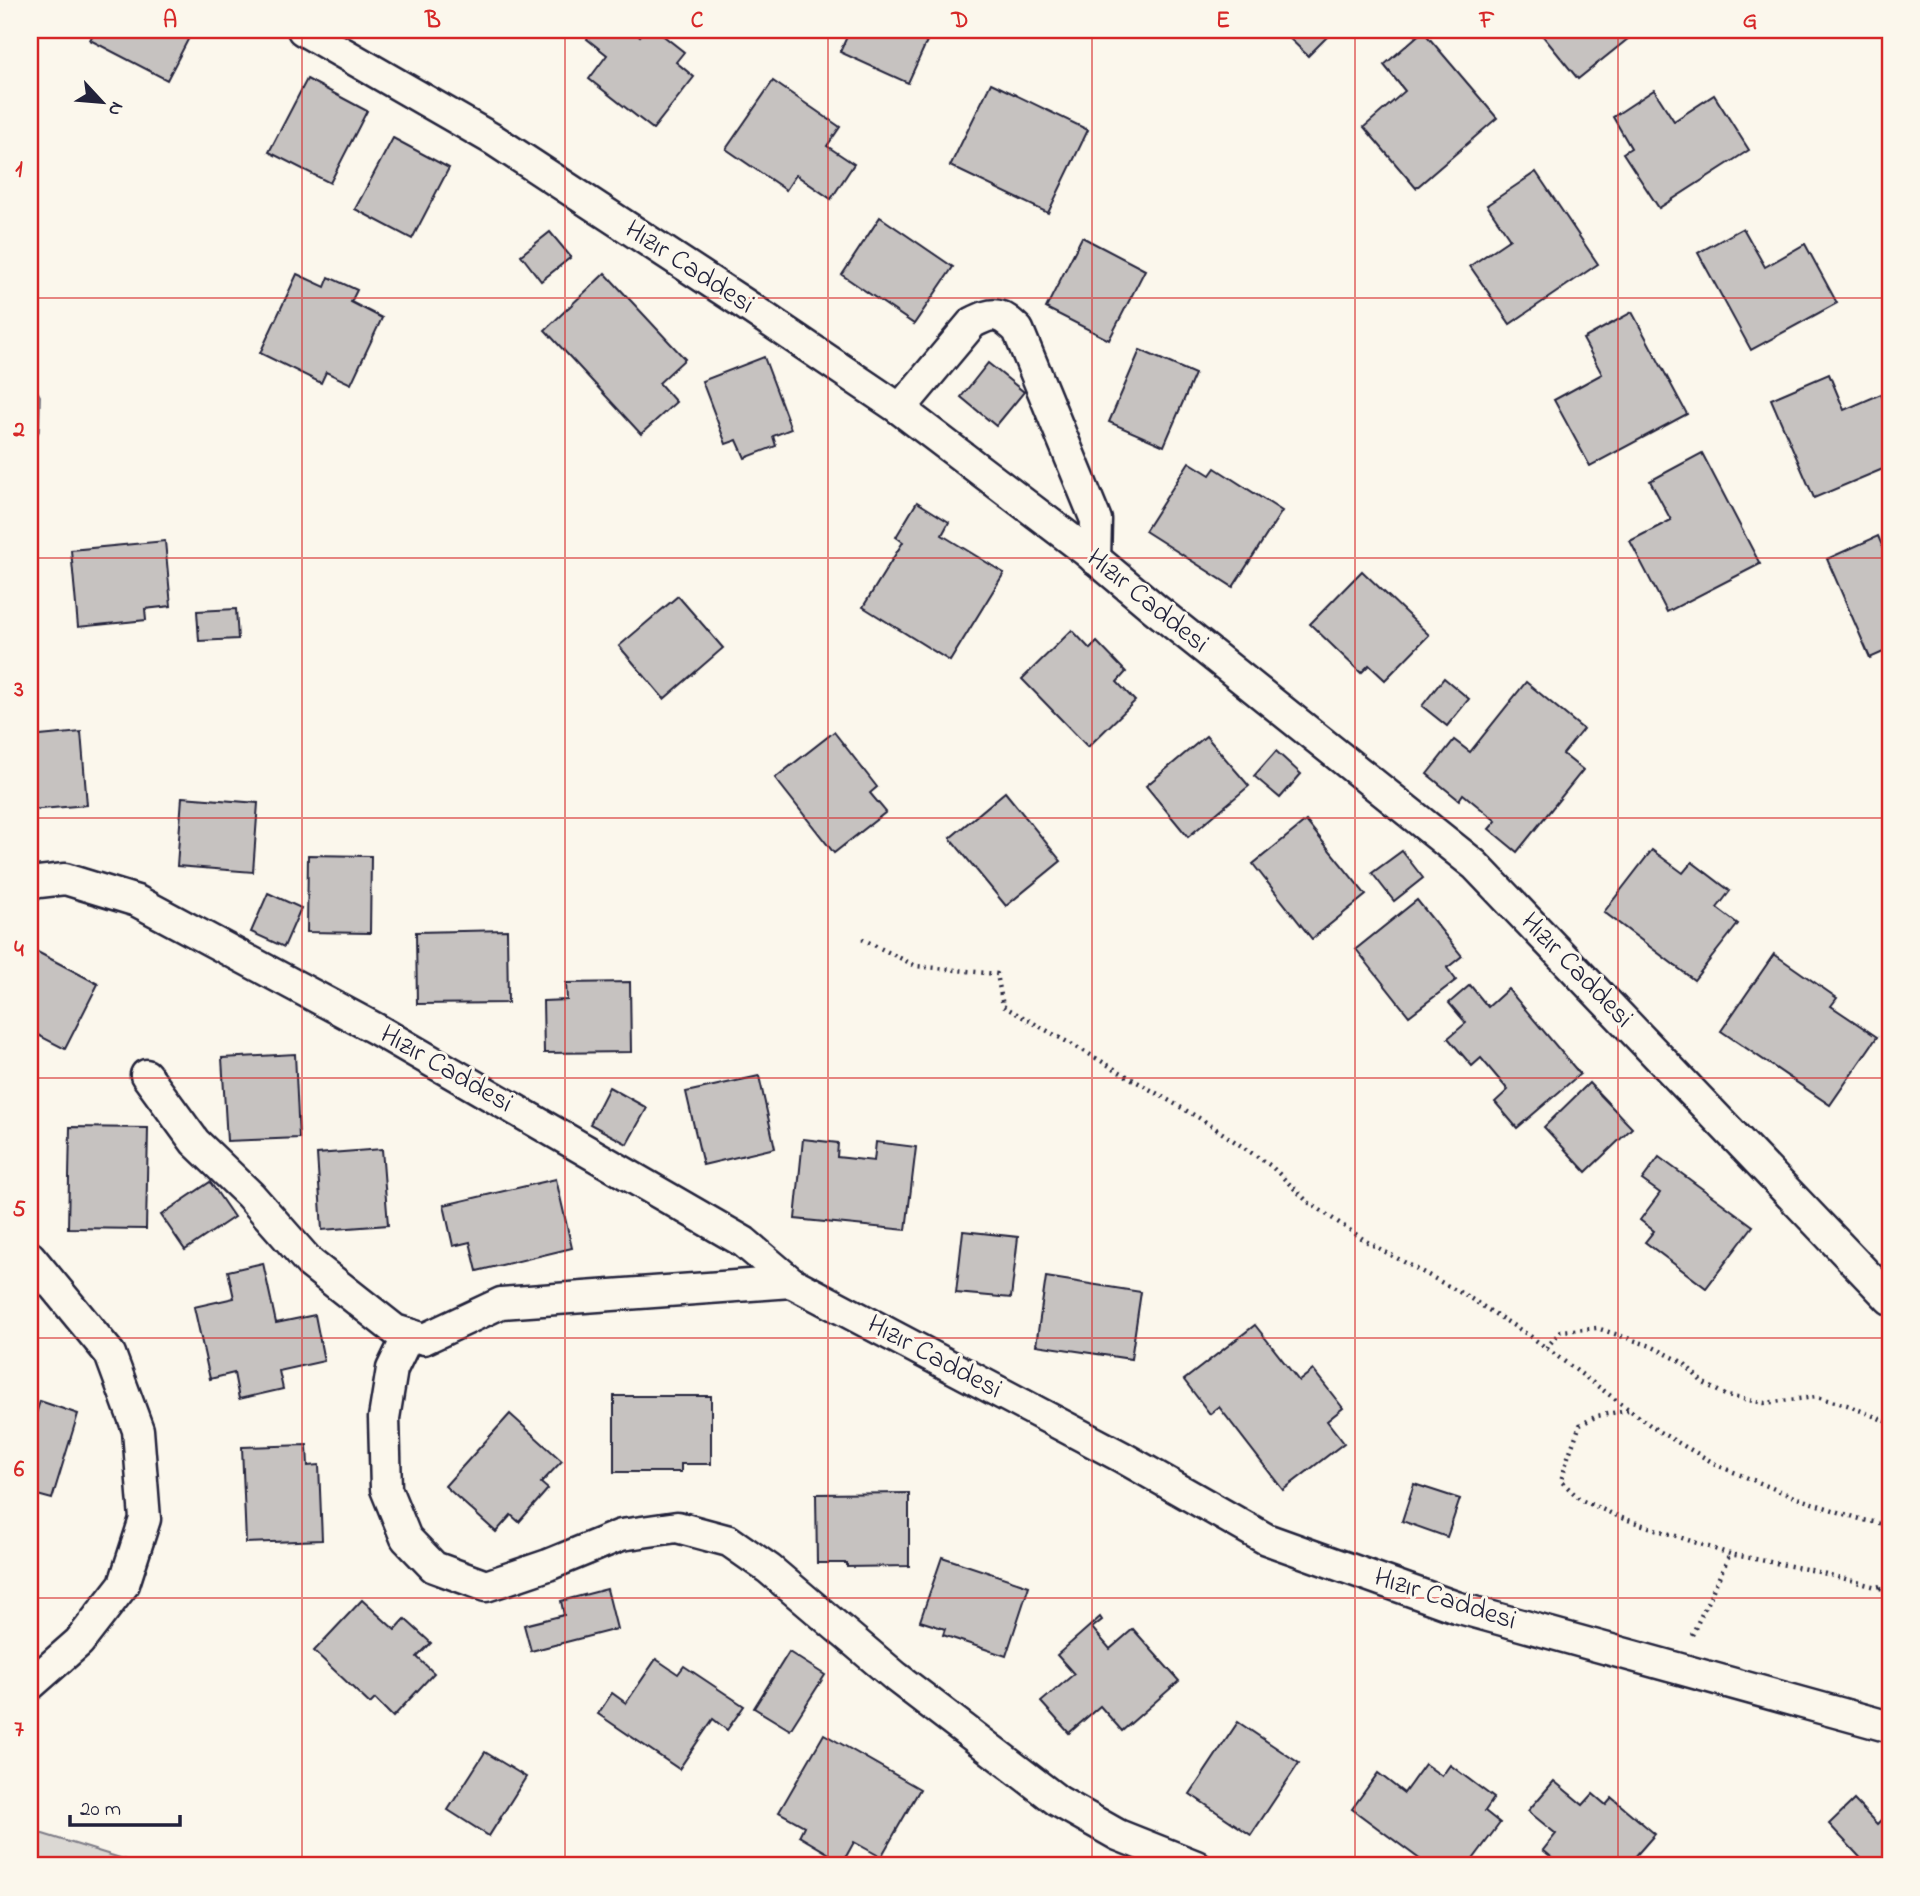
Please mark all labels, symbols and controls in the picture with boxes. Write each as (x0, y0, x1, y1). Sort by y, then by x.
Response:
text: A (163, 5, 177, 38)
text: B (424, 5, 441, 38)
text: C (691, 5, 704, 38)
text: D (951, 5, 968, 38)
text: E (1216, 5, 1230, 38)
text: F (1479, 5, 1495, 38)
text: G (1743, 5, 1757, 38)
north arrow (66, 66, 136, 136)
text: N (100, 97, 130, 120)
text: 1 (15, 154, 23, 187)
street label: Hızır Caddesi (616, 211, 762, 325)
text: 2 (12, 414, 25, 447)
street label: Hızır Caddesi (1077, 540, 1217, 664)
text: 3 (13, 674, 24, 707)
street label: Hızır Caddesi (1510, 904, 1642, 1038)
text: 4 (14, 934, 24, 967)
street label: Hızır Caddesi (372, 1015, 520, 1125)
text: 5 (12, 1194, 26, 1227)
street label: Hızır Caddesi (859, 1305, 1009, 1411)
text: 6 (14, 1454, 25, 1487)
street label: Hızır Caddesi (1368, 1558, 1522, 1642)
text: 7 (14, 1714, 24, 1747)
scale bar (70, 1784, 180, 1828)
text: 20 m (80, 1795, 121, 1825)

